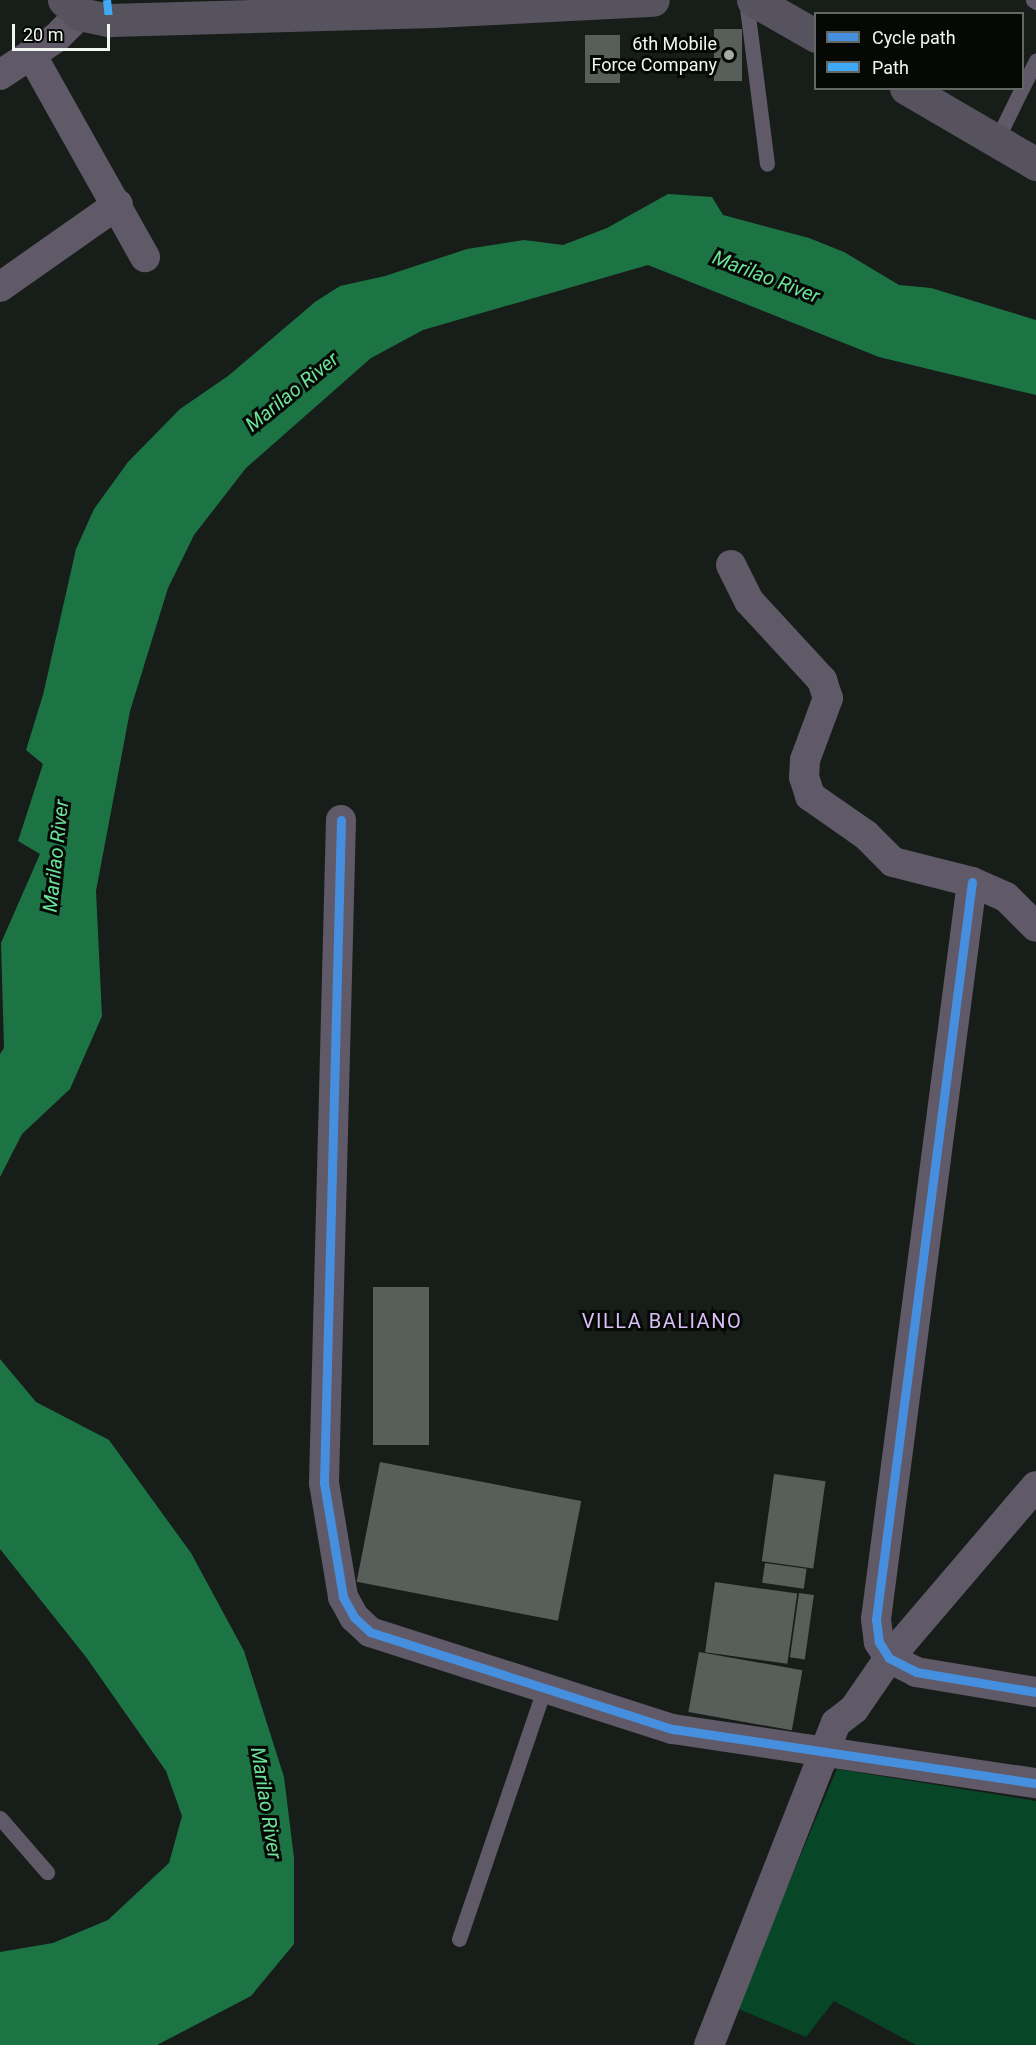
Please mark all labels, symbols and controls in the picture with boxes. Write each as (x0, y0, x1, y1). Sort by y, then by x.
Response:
scale bar (15, 12, 112, 50)
legend (814, 12, 1024, 90)
text: 20 m (23, 24, 63, 45)
text: Cycle path (872, 27, 956, 48)
place label: 6th Mobile Force Company (591, 34, 717, 76)
marker: 6th Mobile Force Company (722, 48, 736, 62)
text: Path (872, 57, 909, 78)
water label: Marilao River (709, 246, 823, 308)
water label: Marilao River (241, 347, 343, 437)
water label: Marilao River (38, 799, 74, 913)
district label: VILLA BALIANO (582, 1309, 742, 1333)
water label: Marilao River (245, 1745, 287, 1861)

